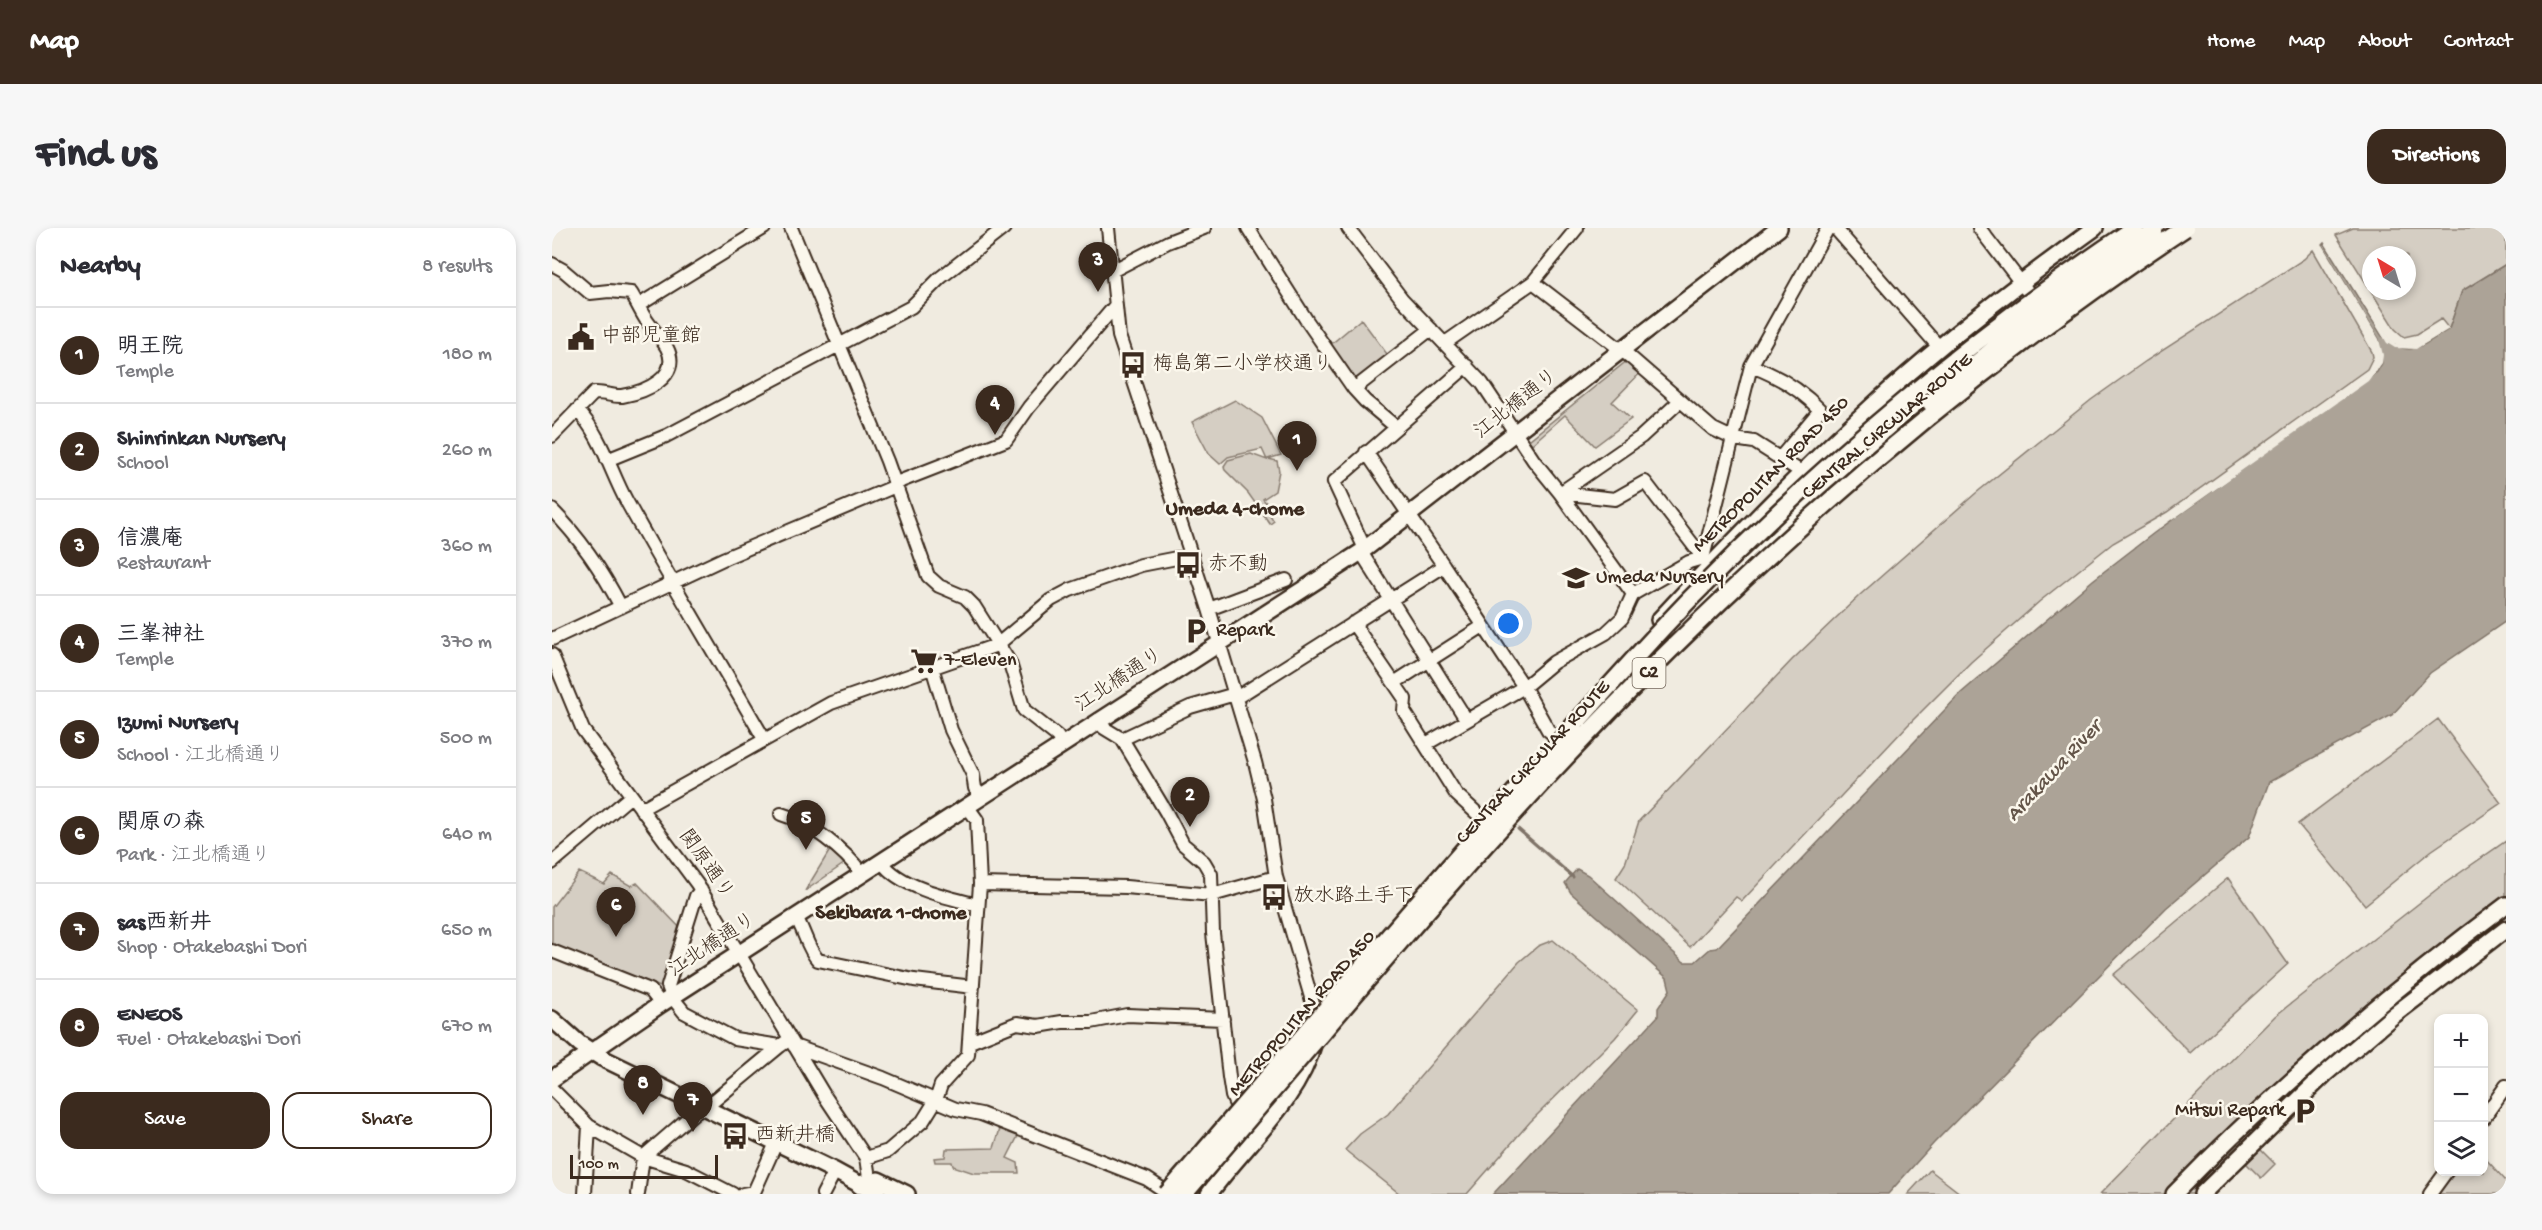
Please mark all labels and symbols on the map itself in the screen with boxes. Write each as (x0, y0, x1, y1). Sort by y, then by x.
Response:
pin: 3 (1078, 242, 1118, 292)
north arrow (2362, 246, 2416, 300)
public building icon: 中部児童館 (566, 322, 596, 352)
place label: 中部児童館 (601, 324, 701, 349)
street label: CENTRAL CIRCULAR ROUTE (1798, 348, 1979, 505)
bus stop icon: 梅島第二小学校通り (1118, 350, 1148, 380)
place label: 梅島第二小学校通り (1153, 352, 1333, 377)
street label: 江北橋通り (1470, 364, 1563, 445)
pin: 4 (976, 386, 1014, 435)
street label: METROPOLITAN ROAD 450 (1689, 392, 1855, 558)
pin: 1 (1278, 422, 1316, 471)
district label: Umeda 4-chome (1166, 498, 1305, 523)
bus stop icon: 赤不動 (1173, 550, 1203, 580)
place label: 赤不動 (1208, 552, 1268, 577)
school or university icon: Umeda Nursery (1561, 563, 1591, 593)
place label: Umeda Nursery (1596, 567, 1724, 590)
your location (1494, 609, 1523, 638)
parking icon: Repark (1181, 616, 1211, 646)
place label: Repark (1216, 620, 1276, 643)
street label: 江北橋通り (1071, 643, 1168, 718)
supermarket icon: 7-Eleven (909, 646, 939, 676)
place label: 7-Eleven (943, 650, 1017, 673)
road number: C2 (1632, 658, 1666, 688)
street label: CENTRAL CIRCULAR ROUTE (1452, 675, 1617, 850)
water label: Arakawa River (2002, 713, 2111, 828)
pin: 2 (1170, 778, 1210, 827)
pin: 5 (786, 800, 826, 850)
street label: 関原通り (673, 825, 738, 904)
bus stop icon: 放水路土手下 (1259, 882, 1289, 912)
place label: 放水路土手下 (1294, 885, 1414, 909)
pin: 6 (596, 888, 636, 937)
district label: Sekibara 1-chome (815, 902, 968, 927)
street label: 江北橋通り (664, 908, 761, 983)
street label: METROPOLITAN ROAD 450 (1225, 926, 1381, 1102)
pin: 8 (624, 1066, 662, 1115)
pin: 7 (674, 1082, 712, 1132)
parking icon: Mitsui Repark (2290, 1096, 2320, 1126)
place label: Mitsui Repark (2175, 1100, 2287, 1123)
bus stop icon: 西新井橋 (720, 1121, 750, 1151)
place label: 西新井橋 (755, 1123, 835, 1148)
scale bar (570, 1152, 718, 1180)

